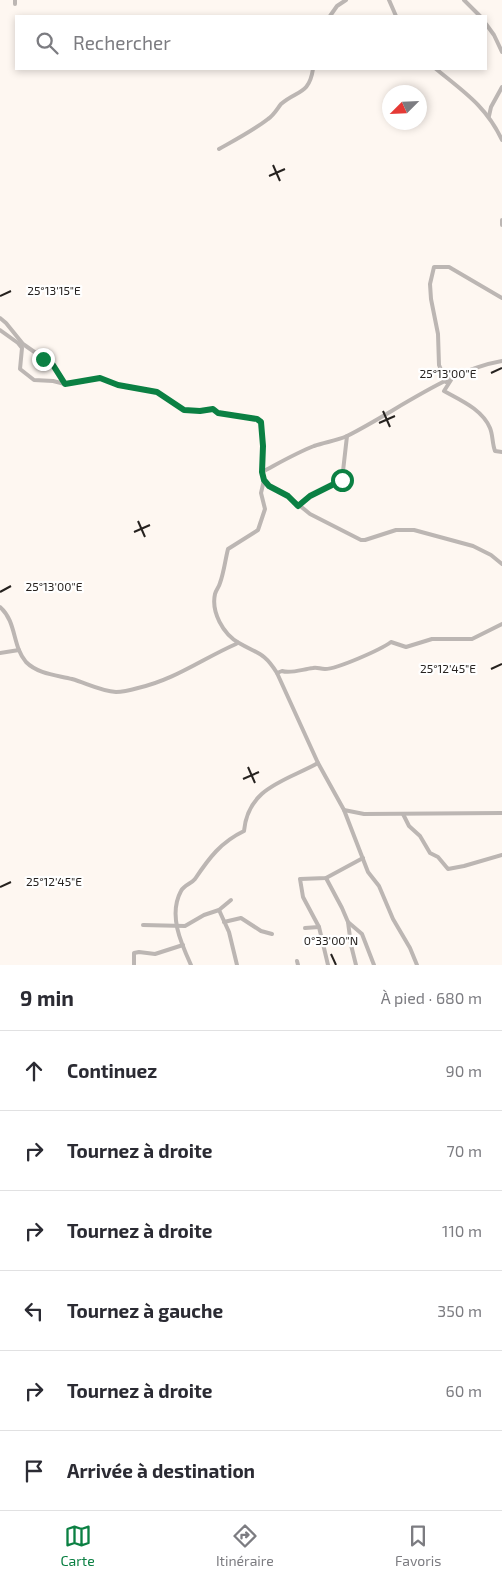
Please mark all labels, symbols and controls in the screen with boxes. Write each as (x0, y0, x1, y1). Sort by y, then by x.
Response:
search box (15, 15, 487, 70)
icon: search (33, 29, 61, 57)
text: Rechercher (73, 31, 171, 54)
north arrow (382, 85, 427, 130)
text: 25°13'15"E (27, 283, 81, 297)
route end (32, 348, 55, 371)
text: 25°13'00"E (420, 366, 477, 380)
route start (331, 469, 354, 492)
text: 25°13'00"E (26, 579, 83, 593)
text: 25°12'45"E (420, 661, 476, 675)
text: 25°12'45"E (26, 874, 82, 888)
text: 0°33'00"N (304, 933, 358, 947)
text: 9 min (20, 985, 74, 1010)
text: À pied · 680 m (381, 988, 482, 1007)
icon: ahead (20, 1057, 48, 1085)
text: Continuez (67, 1059, 157, 1082)
text: 90 m (446, 1061, 482, 1080)
icon: right (20, 1137, 48, 1165)
text: Tournez à droite (67, 1139, 213, 1162)
text: 70 m (447, 1141, 482, 1160)
icon: right (20, 1217, 48, 1245)
text: Tournez à droite (67, 1219, 213, 1242)
text: 110 m (442, 1221, 482, 1240)
icon: left (20, 1297, 48, 1325)
text: Tournez à gauche (67, 1299, 223, 1322)
text: 350 m (437, 1301, 482, 1320)
icon: right (20, 1377, 48, 1405)
text: Tournez à droite (67, 1379, 213, 1402)
text: 60 m (446, 1381, 482, 1400)
icon: arrive (20, 1457, 48, 1485)
text: Arrivée à destination (67, 1459, 255, 1482)
tab: Carte (61, 1522, 95, 1569)
tab: Itinéraire (216, 1522, 274, 1569)
tab: Favoris (395, 1522, 441, 1569)

